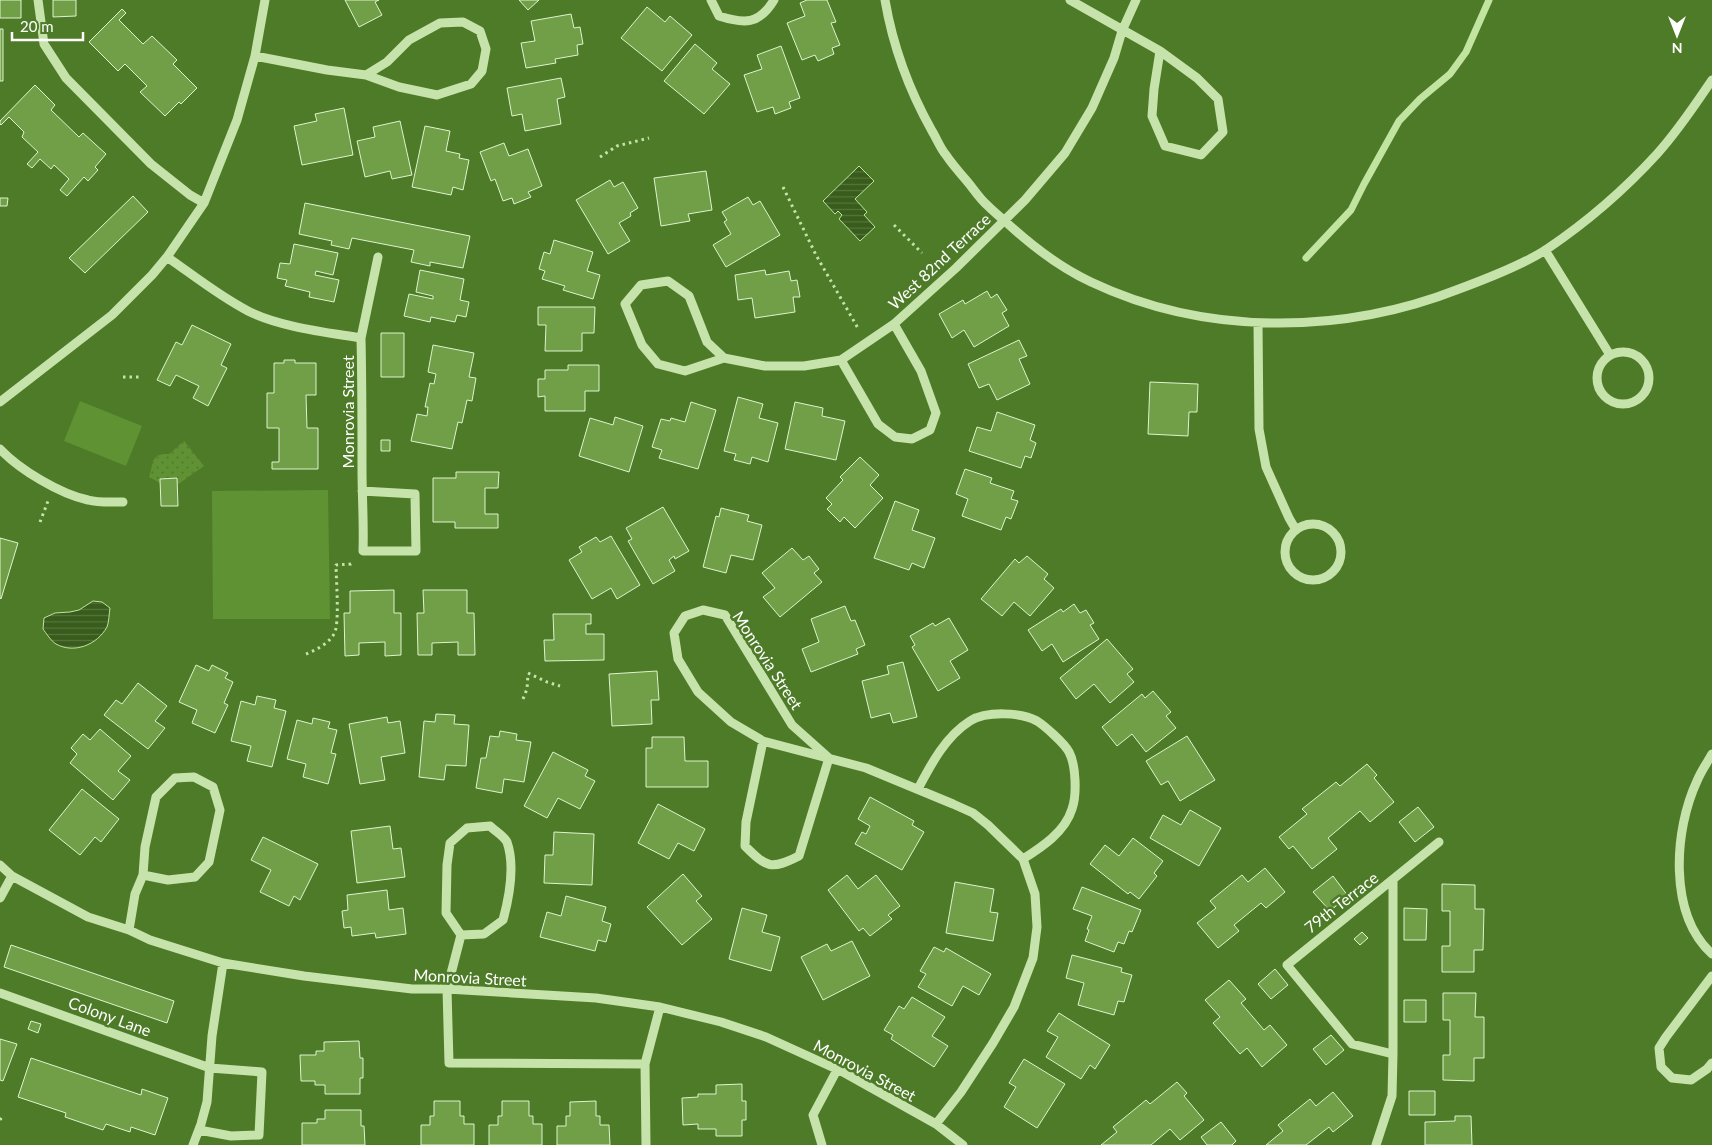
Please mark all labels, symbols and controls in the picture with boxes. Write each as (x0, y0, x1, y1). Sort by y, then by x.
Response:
scale bar (12, 10, 84, 42)
north arrow (1652, 10, 1702, 60)
text: 20 m (20, 17, 54, 35)
text: N (1672, 40, 1682, 57)
street label: West 82nd Terrace (884, 209, 994, 313)
street label: Monrovia Street (338, 355, 357, 469)
street label: Monrovia Street (729, 607, 807, 713)
street label: 79th Terrace (1300, 867, 1382, 937)
street label: Monrovia Street (413, 965, 527, 989)
street label: Colony Lane (66, 992, 154, 1040)
street label: Monrovia Street (811, 1035, 920, 1105)

